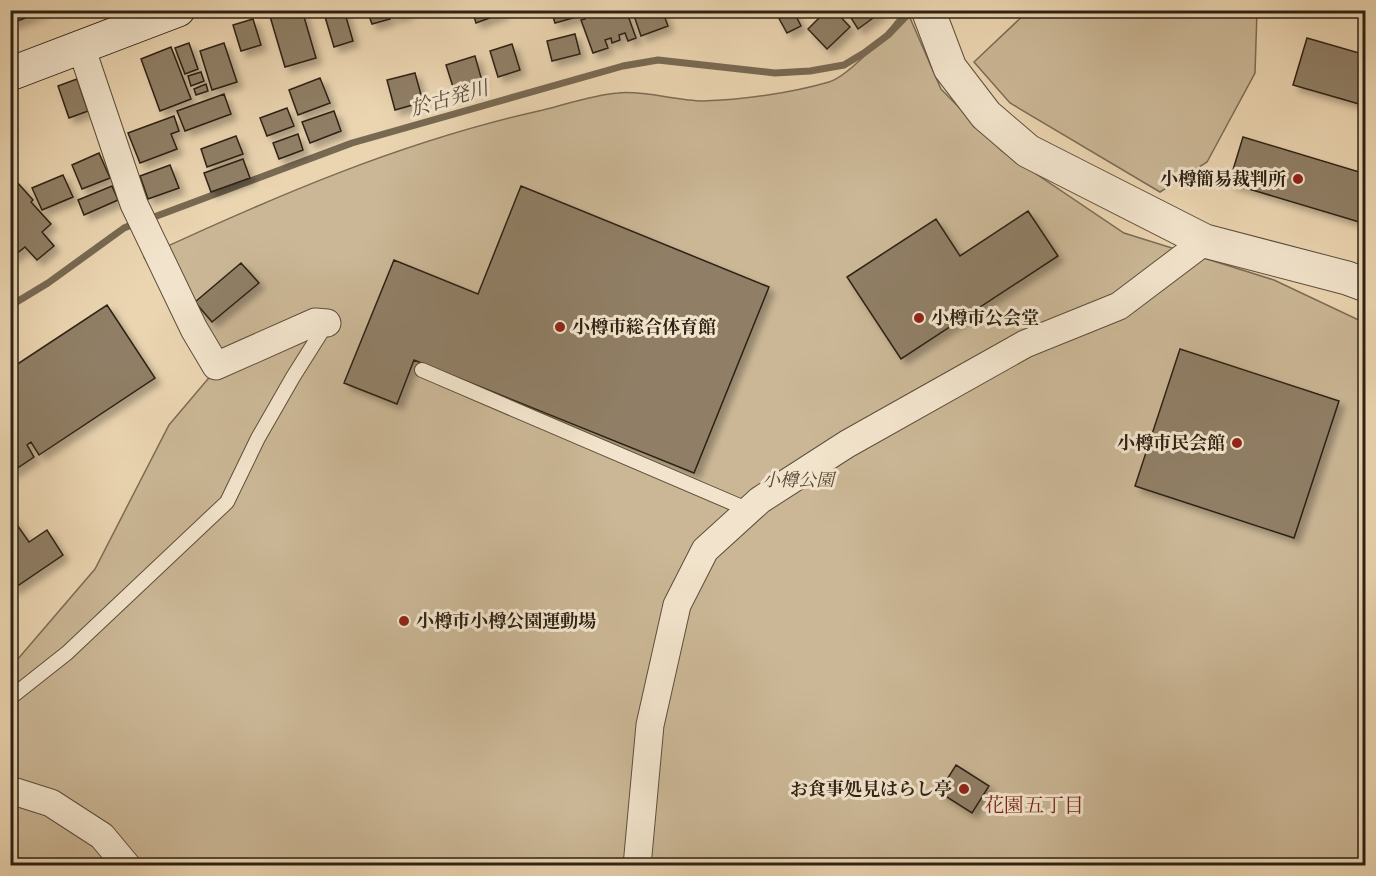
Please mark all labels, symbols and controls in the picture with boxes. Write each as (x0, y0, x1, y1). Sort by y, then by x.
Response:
water label: 於古発川 (407, 74, 493, 122)
place label: 小樽簡易裁判所 (1160, 167, 1286, 191)
marker: 小樽簡易裁判所 (1291, 172, 1305, 186)
place label: 小樽市公会堂 (931, 306, 1039, 330)
marker: 小樽市公会堂 (912, 311, 926, 325)
place label: 小樽市総合体育館 (572, 315, 716, 339)
marker: 小樽市総合体育館 (553, 320, 567, 334)
place label: 小樽市民会館 (1117, 431, 1225, 455)
marker: 小樽市民会館 (1230, 436, 1244, 450)
park label: 小樽公園 (762, 468, 837, 492)
place label: 小樽市小樽公園運動場 (416, 609, 596, 633)
marker: 小樽市小樽公園運動場 (397, 614, 411, 628)
place label: お食事処見はらし亭 (790, 777, 952, 801)
marker: お食事処見はらし亭 (957, 782, 971, 796)
district label: 花園五丁目 (984, 792, 1084, 819)

